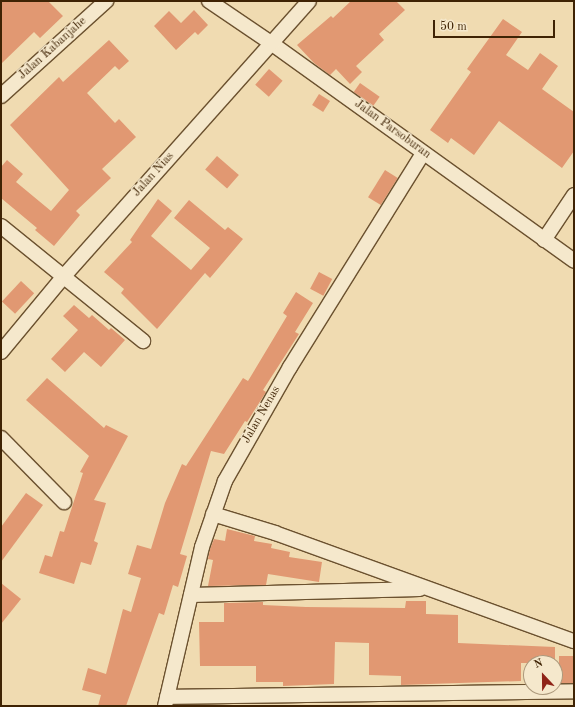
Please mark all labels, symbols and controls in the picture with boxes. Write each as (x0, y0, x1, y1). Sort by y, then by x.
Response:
scale bar (435, 12, 557, 38)
street label: Jalan Kabanjahe (16, 15, 90, 83)
text: 50 m (440, 21, 467, 33)
street label: Jalan Parsoburan (351, 97, 433, 163)
street label: Jalan Nias (130, 150, 178, 200)
street label: Jalan Nenas (240, 384, 284, 446)
north arrow (523, 655, 563, 695)
text: N (533, 658, 545, 671)

